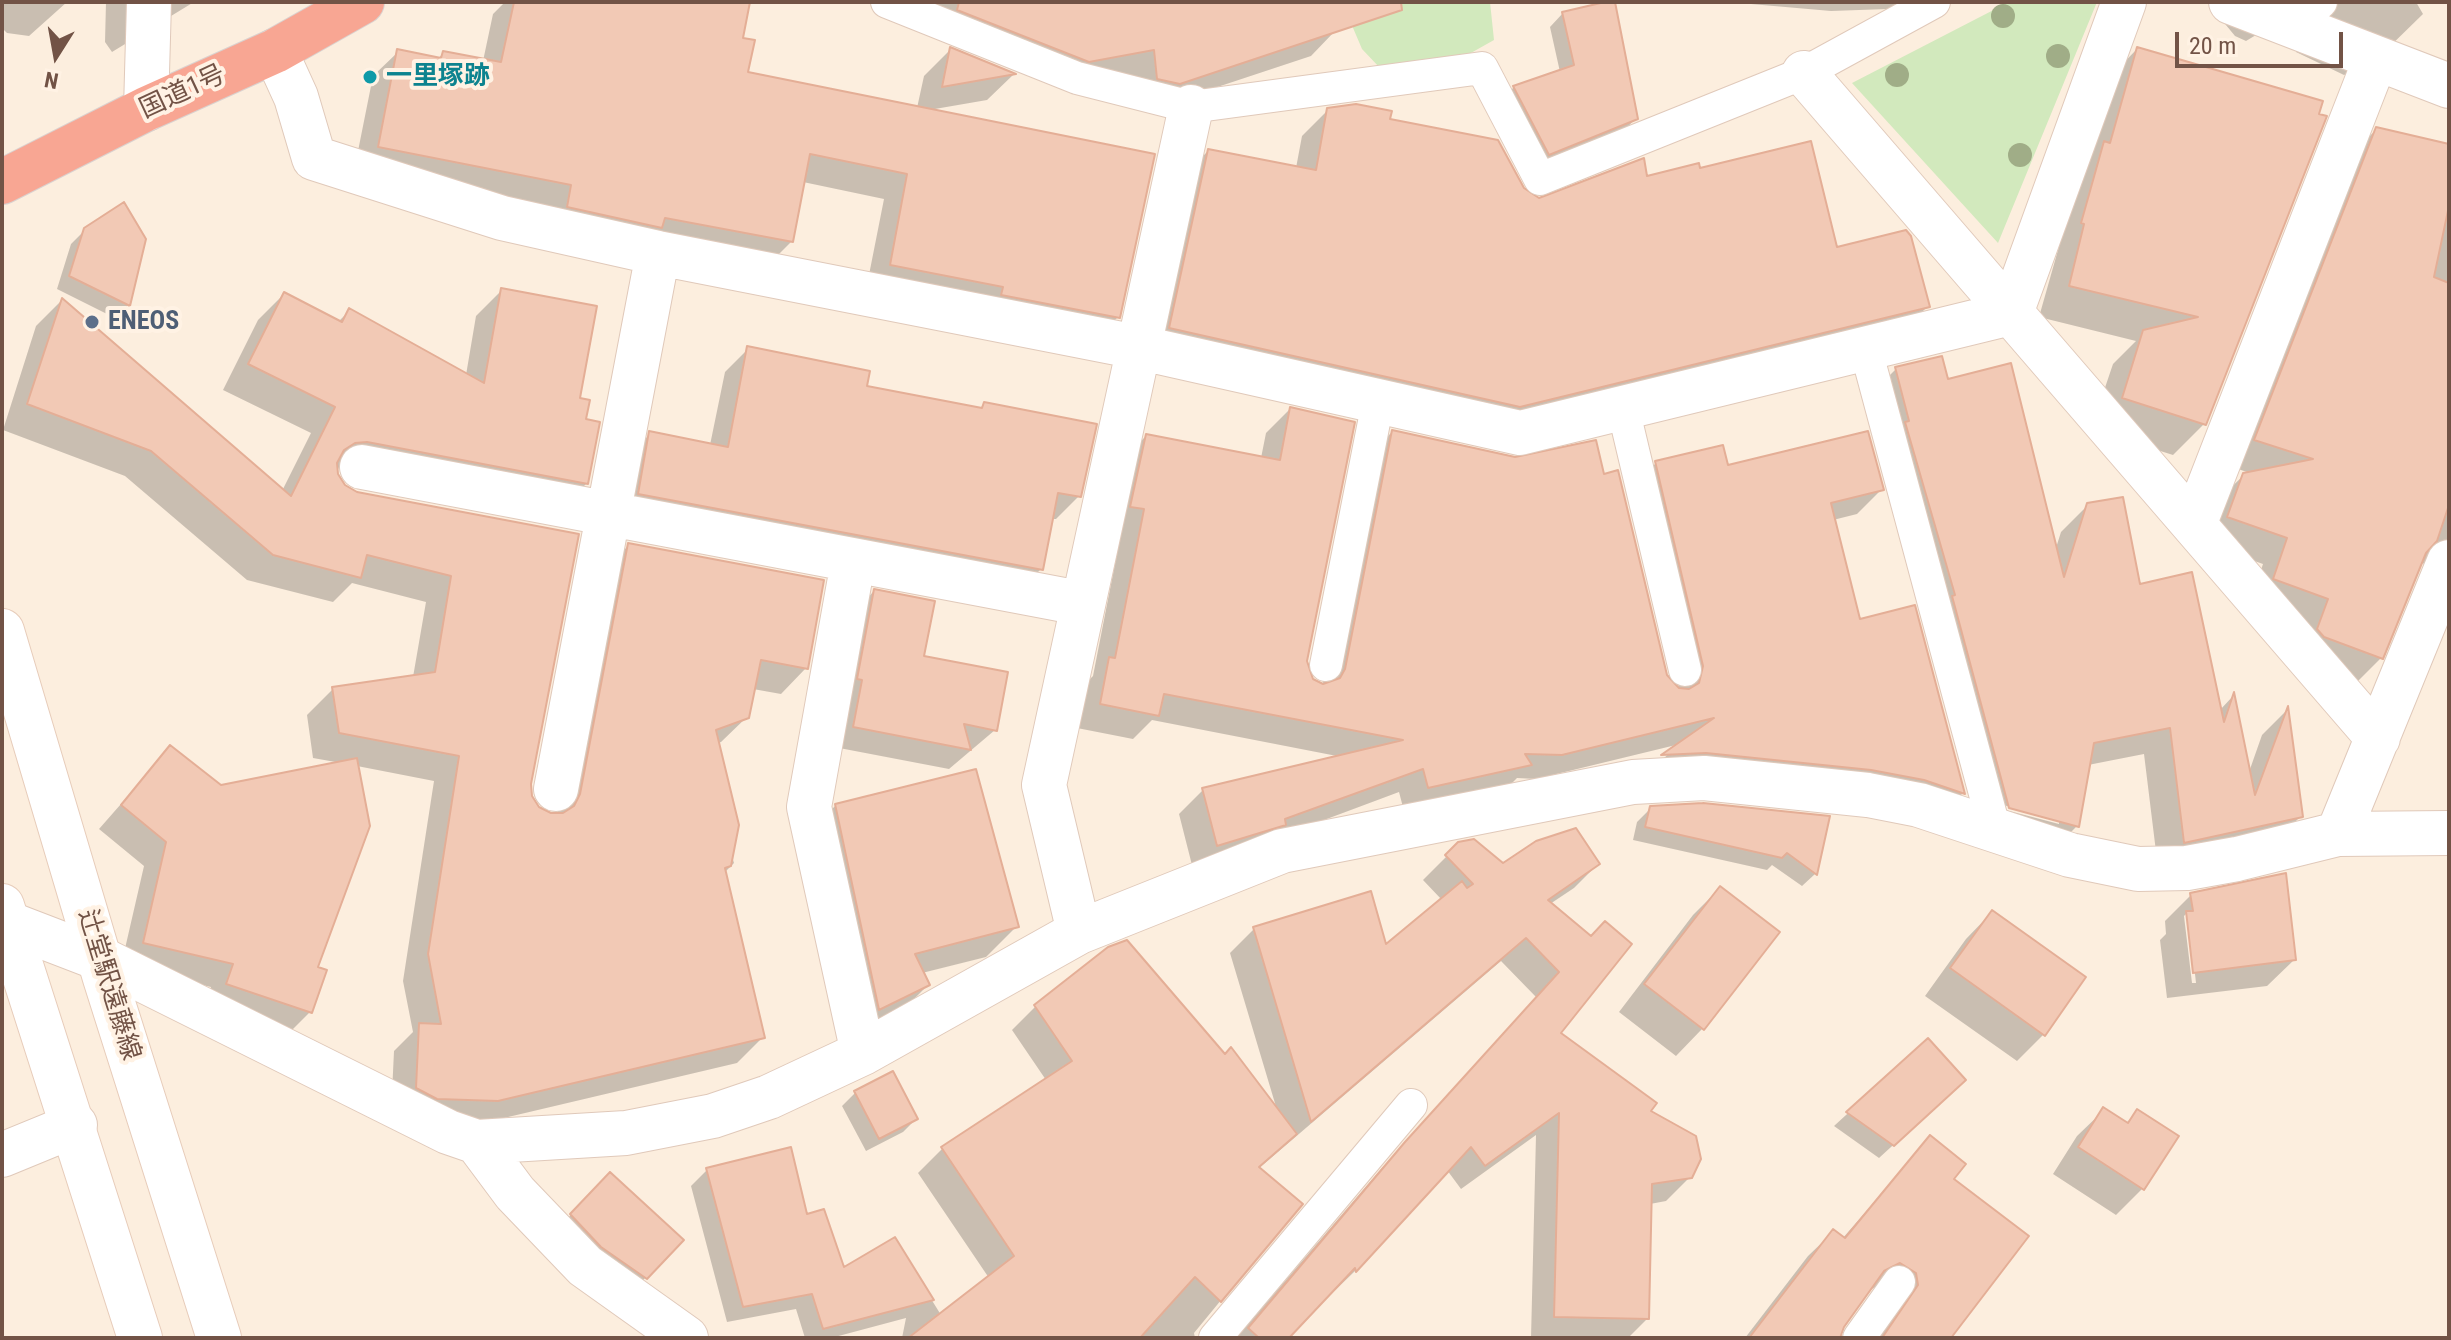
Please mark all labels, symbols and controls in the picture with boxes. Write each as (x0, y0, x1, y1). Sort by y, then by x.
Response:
north arrow (16, 16, 96, 96)
scale bar (2179, 16, 2347, 66)
text: 20 m (2189, 32, 2236, 60)
street label: 国道1号 (135, 60, 231, 126)
place label: 一里塚跡 (386, 61, 490, 93)
text: N (42, 66, 60, 94)
marker: 一里塚跡 (361, 68, 379, 86)
place label: ENEOS (108, 306, 179, 338)
marker: ENEOS (83, 313, 101, 331)
street label: 辻堂駅遠藤線 (70, 906, 146, 1064)

